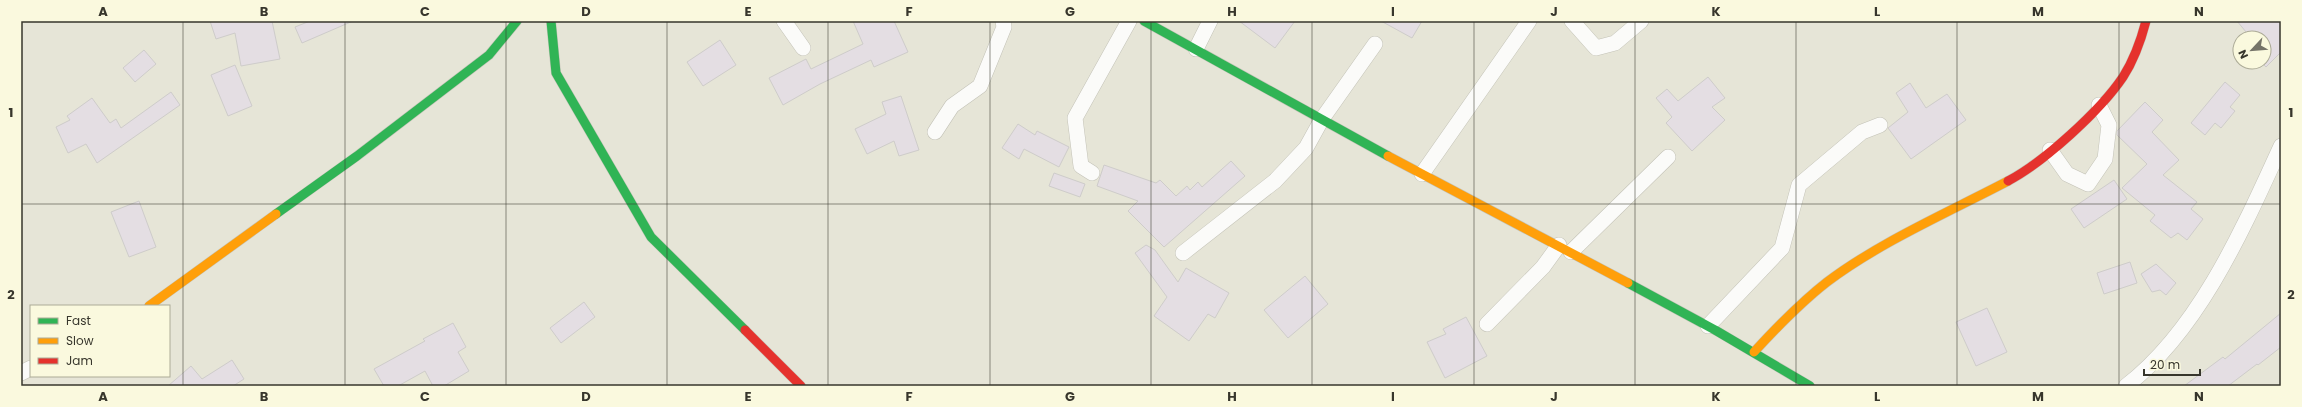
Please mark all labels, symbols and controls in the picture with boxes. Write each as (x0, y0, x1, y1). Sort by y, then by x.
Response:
text: A (98, 2, 108, 21)
text: B (260, 2, 269, 21)
text: C (420, 2, 430, 21)
text: D (581, 2, 591, 21)
text: E (744, 2, 752, 21)
text: F (905, 2, 913, 21)
text: G (1065, 2, 1075, 21)
text: H (1227, 2, 1237, 21)
text: I (1391, 2, 1395, 21)
text: J (1550, 2, 1558, 21)
text: K (1711, 2, 1721, 21)
text: L (1874, 2, 1880, 21)
text: M (2032, 2, 2044, 21)
text: N (2194, 2, 2204, 21)
north arrow (2232, 30, 2272, 70)
text: N (2234, 47, 2252, 62)
text: 1 (9, 103, 13, 122)
text: 1 (2289, 103, 2293, 122)
text: 2 (7, 285, 15, 304)
text: 2 (2287, 285, 2295, 304)
legend (30, 305, 170, 377)
text: Fast (66, 312, 91, 329)
text: Slow (66, 332, 94, 349)
scale bar (2144, 351, 2200, 377)
text: Jam (66, 352, 93, 369)
text: 20 m (2150, 356, 2180, 373)
text: A (98, 387, 108, 406)
text: B (260, 387, 269, 406)
text: C (420, 387, 430, 406)
text: D (581, 387, 591, 406)
text: E (744, 387, 752, 406)
text: F (905, 387, 913, 406)
text: G (1065, 387, 1075, 406)
text: H (1227, 387, 1237, 406)
text: I (1391, 387, 1395, 406)
text: J (1550, 387, 1558, 406)
text: K (1711, 387, 1721, 406)
text: L (1874, 387, 1880, 406)
text: M (2032, 387, 2044, 406)
text: N (2194, 387, 2204, 406)

